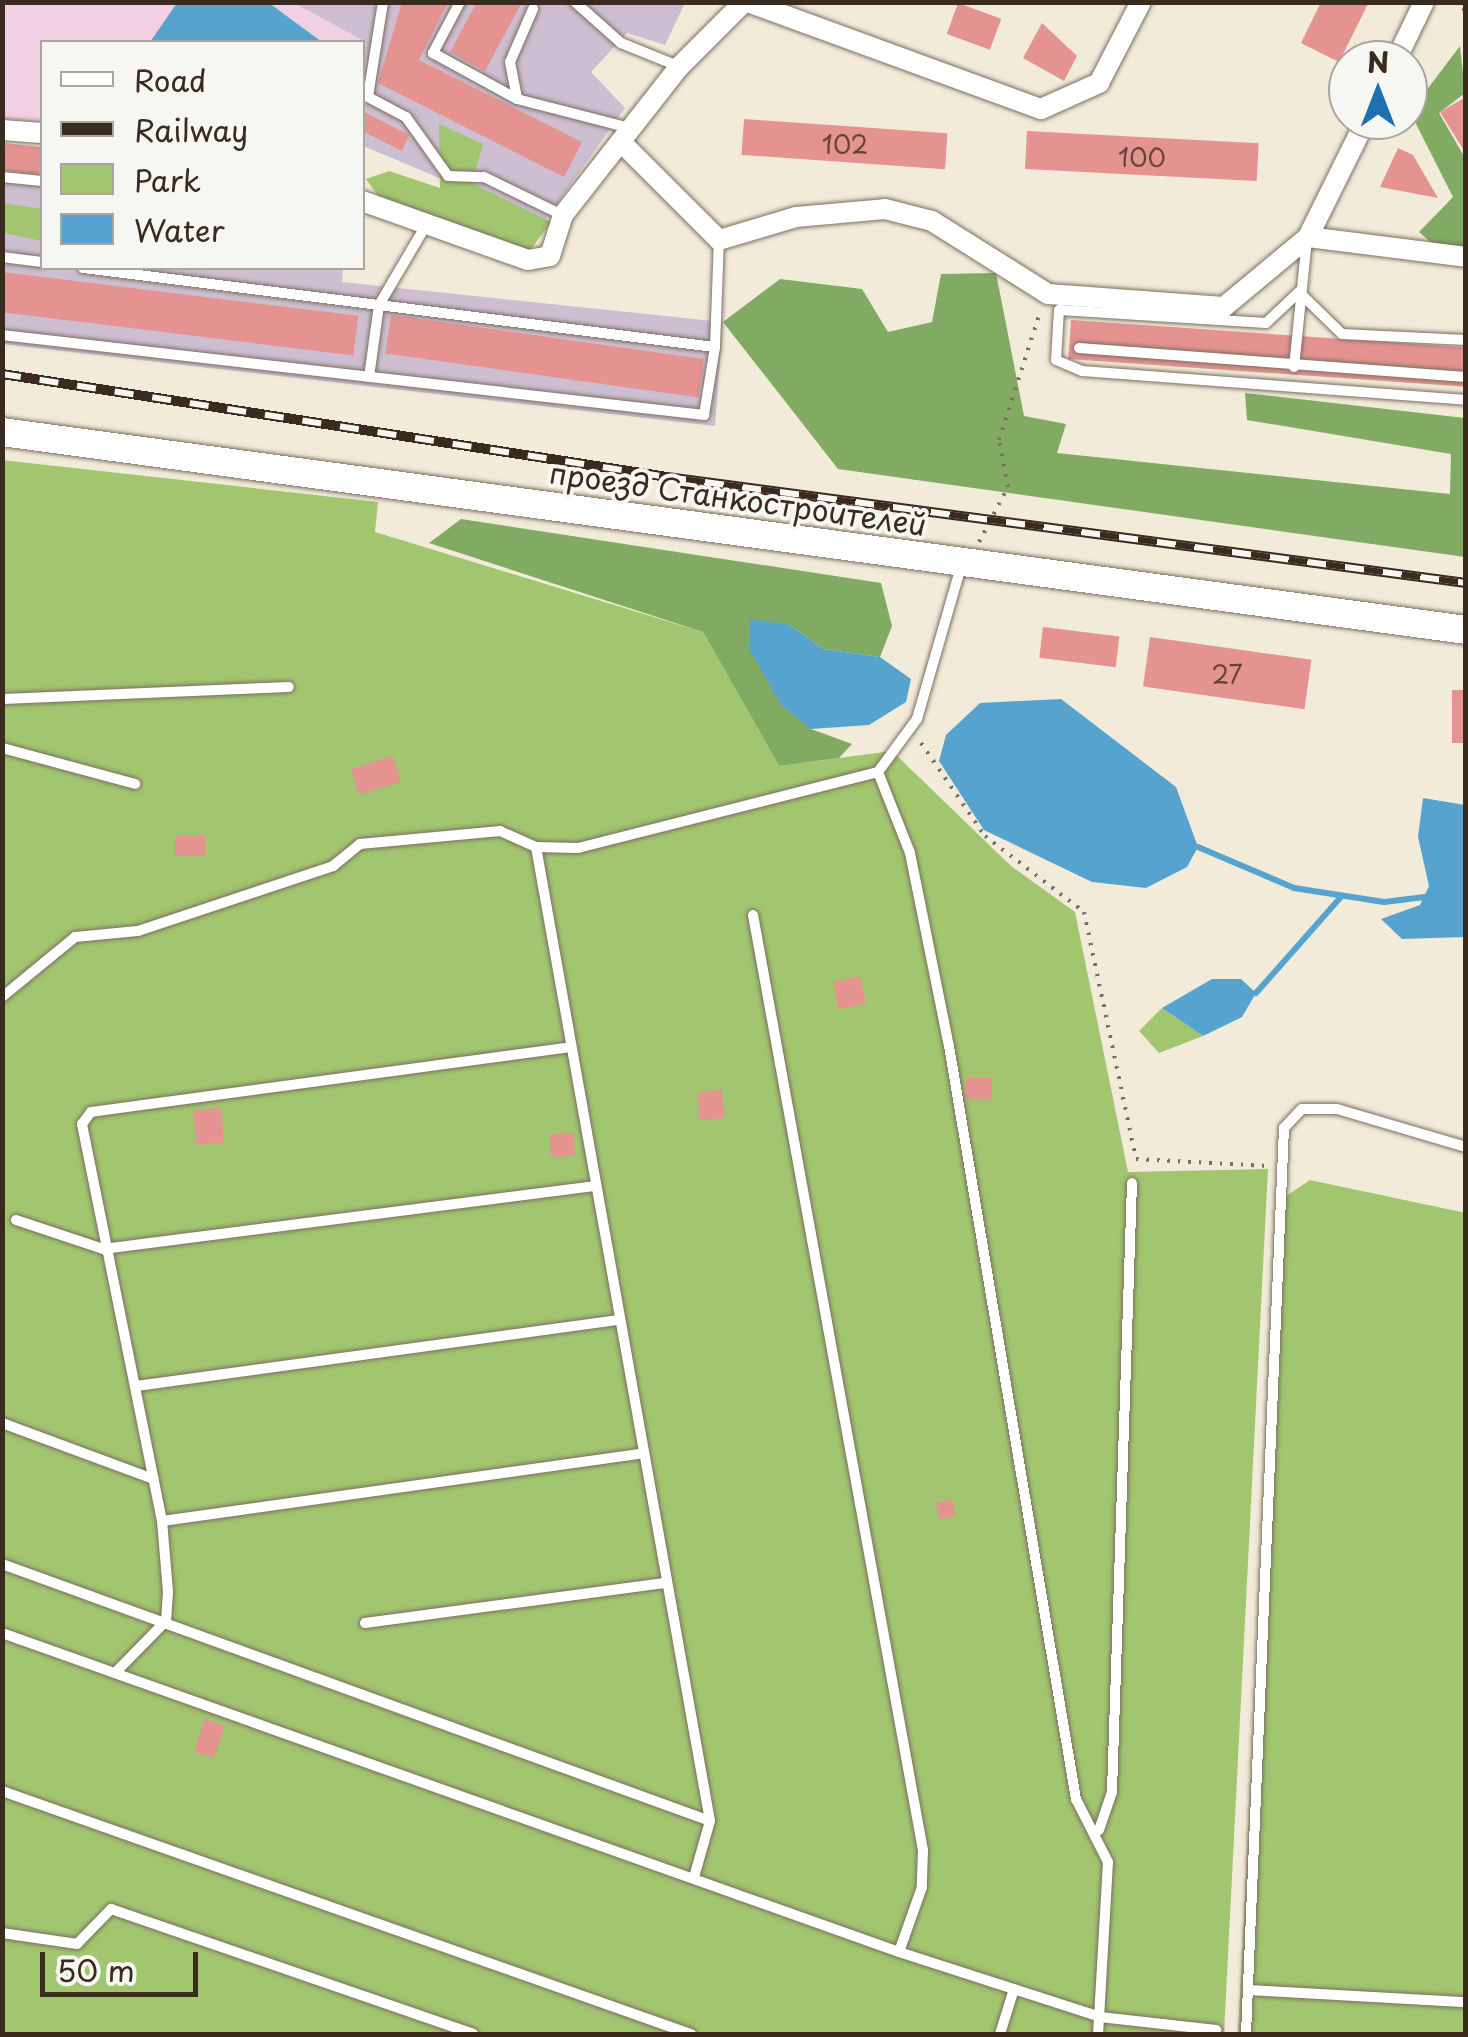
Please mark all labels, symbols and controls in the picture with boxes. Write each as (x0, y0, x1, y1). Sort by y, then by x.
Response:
legend (40, 40, 365, 270)
north arrow (1328, 40, 1428, 140)
text: N (1367, 40, 1389, 83)
text: Road (134, 57, 207, 102)
text: Railway (134, 107, 248, 152)
house number: 102 (822, 129, 868, 159)
house number: 100 (1118, 142, 1166, 172)
text: Park (134, 157, 201, 202)
text: Water (134, 207, 225, 252)
street label: проезд Станкостроителей (547, 454, 929, 542)
house number: 27 (1211, 659, 1243, 689)
scale bar (45, 1932, 202, 1994)
text: 50 m (57, 1947, 135, 1992)

